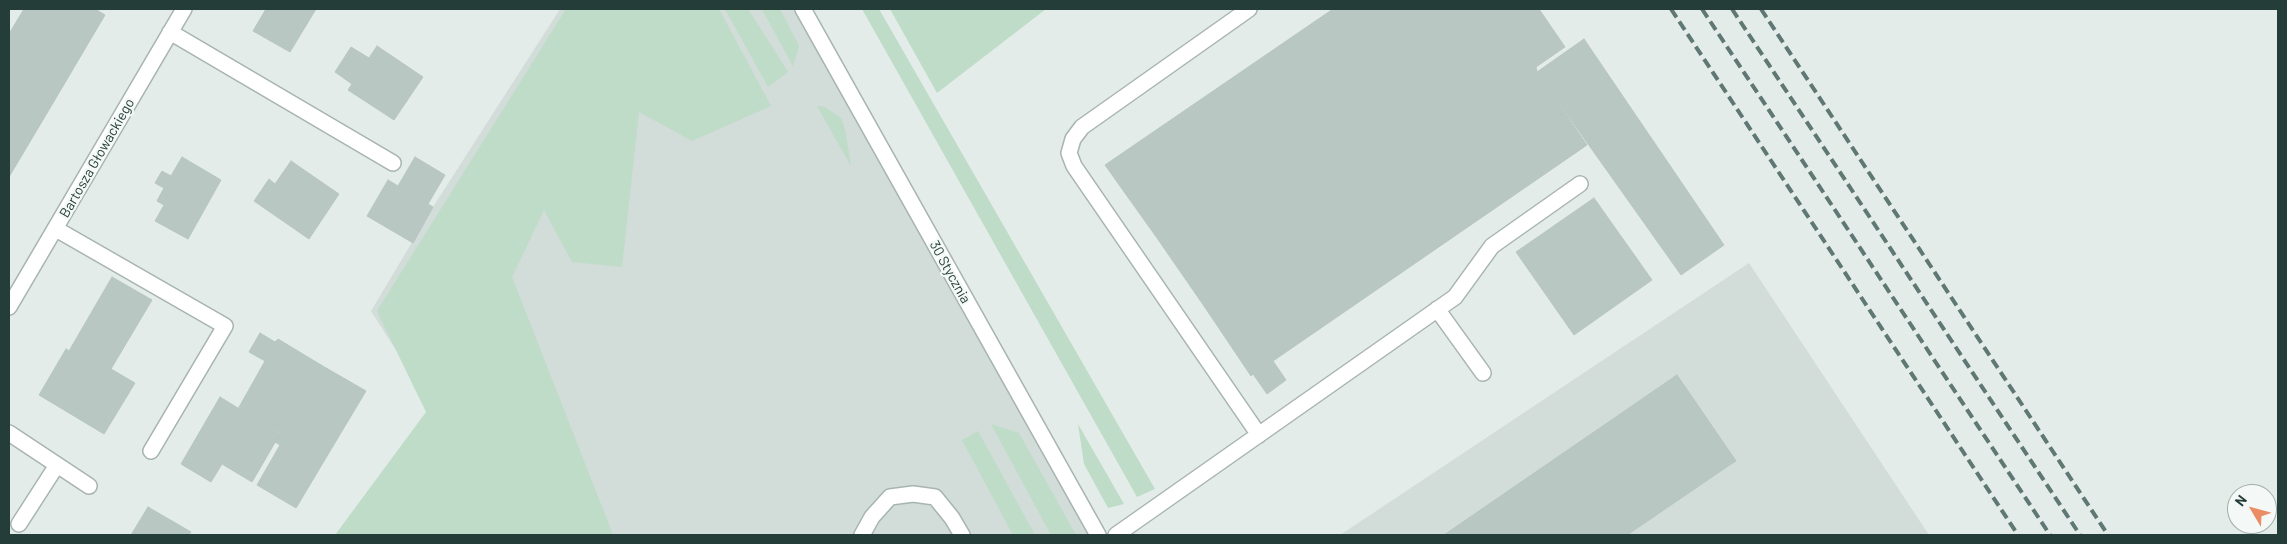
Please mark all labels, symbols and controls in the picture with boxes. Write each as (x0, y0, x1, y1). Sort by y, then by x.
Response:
street label: Bartosza Głowackiego (56, 95, 138, 221)
street label: 30 Stycznia (926, 238, 974, 306)
north arrow (2227, 484, 2277, 534)
text: N (2231, 491, 2250, 509)

